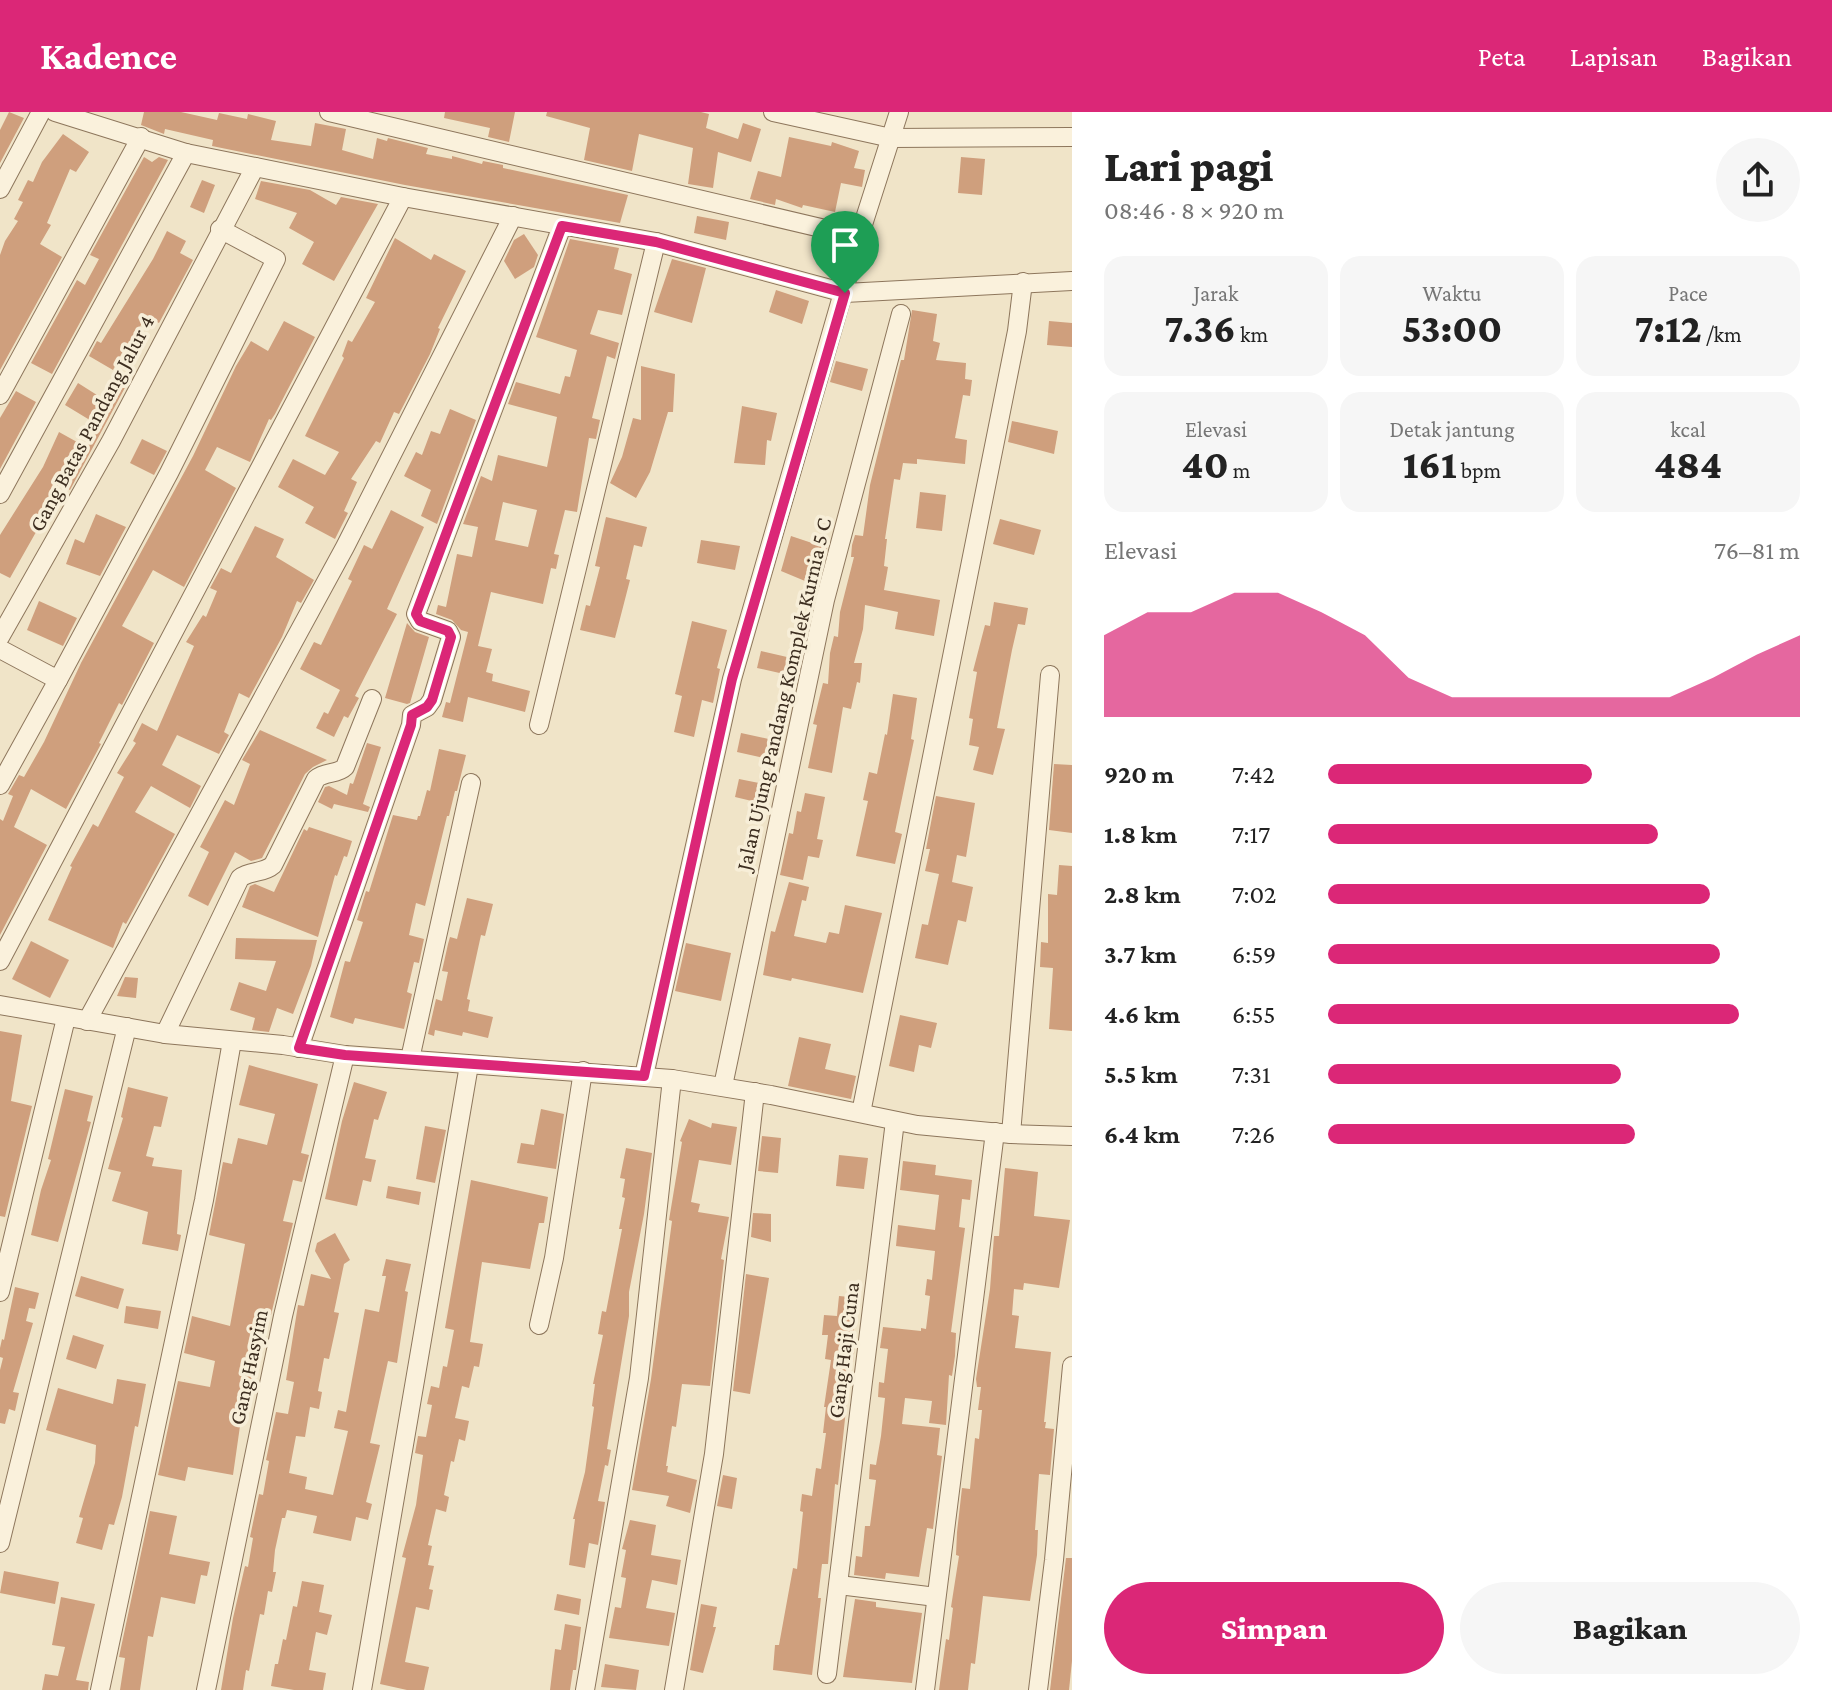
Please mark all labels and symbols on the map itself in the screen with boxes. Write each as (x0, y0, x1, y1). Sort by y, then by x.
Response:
pin (811, 211, 879, 293)
street label: Gang Batas Pandang Jalur 4 (24, 311, 159, 536)
street label: Jalan Ujung Pandang Komplek Kurnia 5 C (730, 515, 836, 875)
street label: Gang Haji Cuna (823, 1281, 864, 1420)
street label: Gang Hasyim (224, 1307, 273, 1427)

